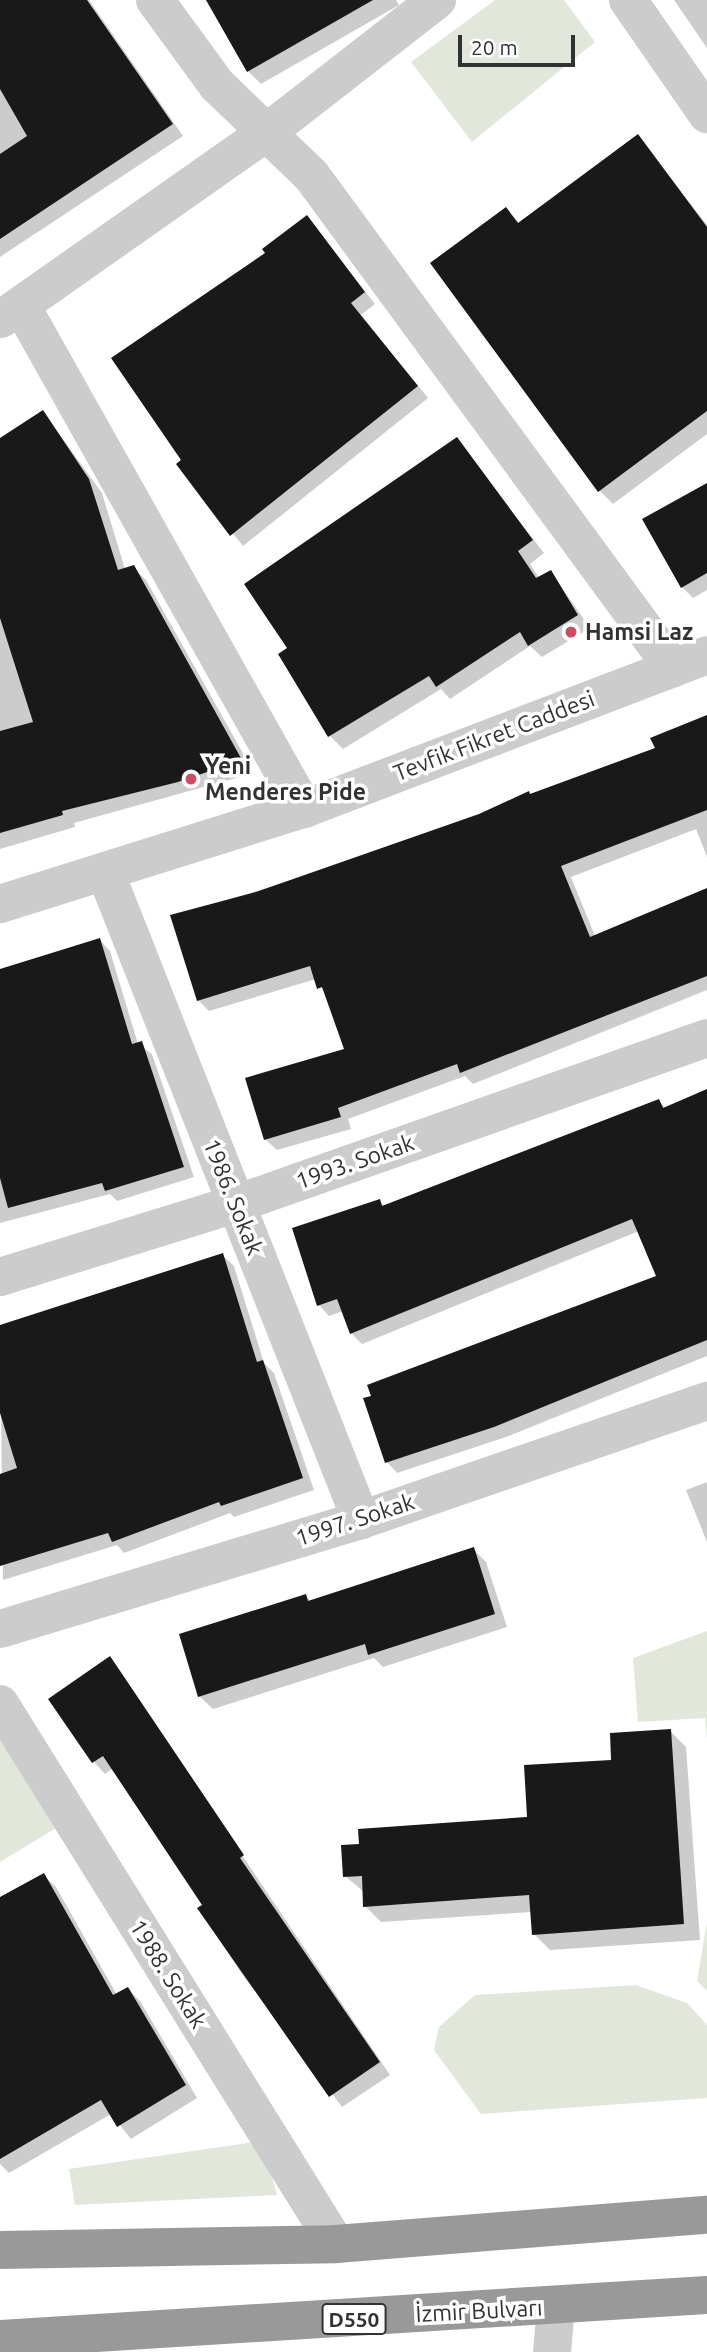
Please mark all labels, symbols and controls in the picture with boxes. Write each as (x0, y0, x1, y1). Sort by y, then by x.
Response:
scale bar (462, 21, 579, 65)
text: 20 m (471, 35, 518, 59)
place label: Hamsi Laz (585, 618, 693, 646)
marker: Hamsi Laz (563, 624, 579, 640)
street label: Tevfik Fikret Caddesi (390, 685, 598, 787)
place label: Yeni Menderes Pide (205, 752, 366, 806)
marker: Yeni Menderes Pide (183, 771, 199, 787)
street label: 1993. Sokak (292, 1129, 418, 1195)
street label: 1986. Sokak (197, 1135, 269, 1259)
street label: 1997. Sokak (292, 1488, 418, 1552)
street label: 1988. Sokak (124, 1914, 212, 2034)
street label: İzmir Bulvarı (415, 2294, 543, 2328)
road number: D550 (321, 2302, 387, 2336)

